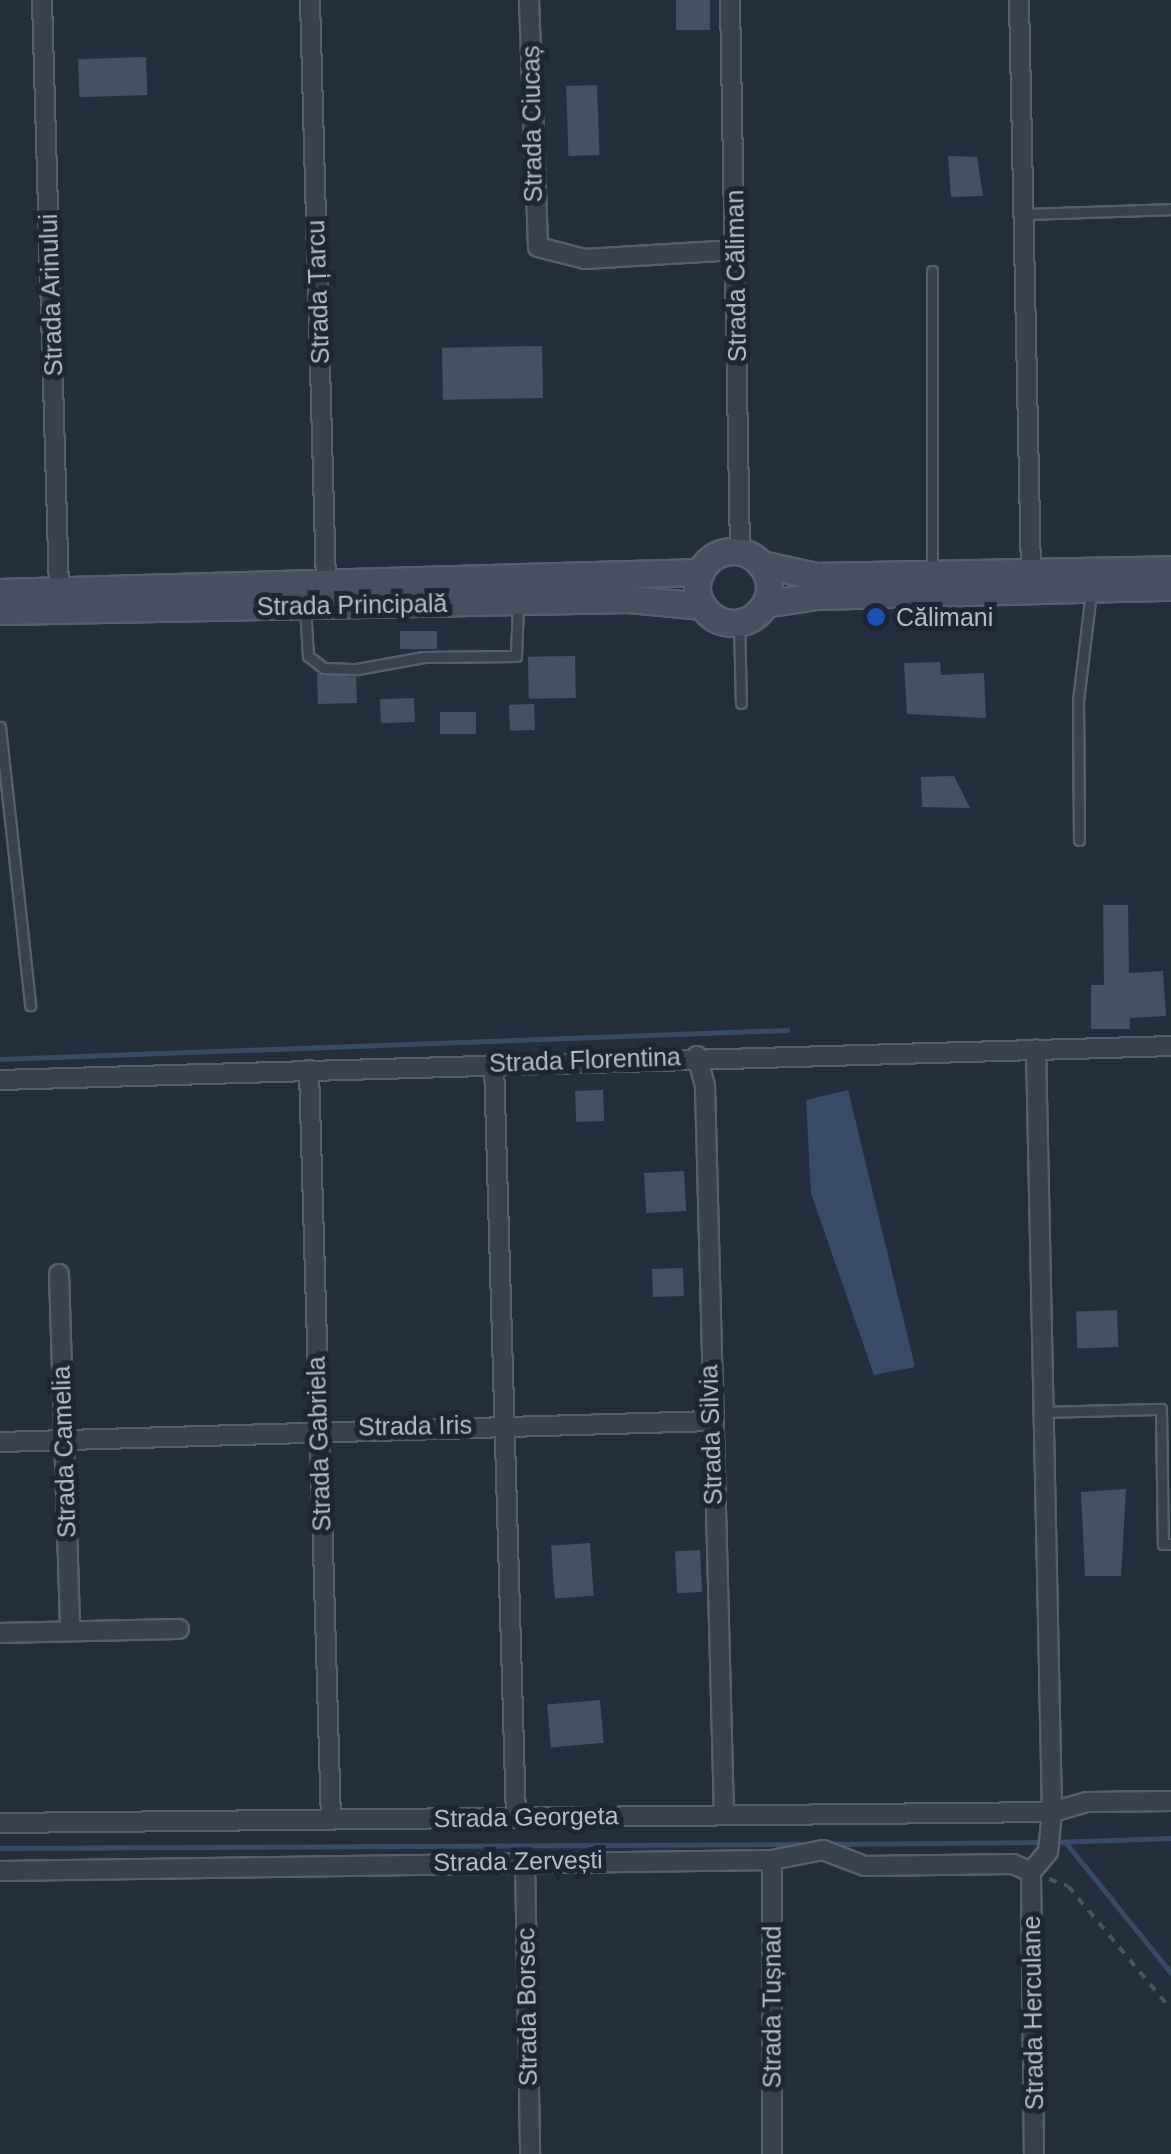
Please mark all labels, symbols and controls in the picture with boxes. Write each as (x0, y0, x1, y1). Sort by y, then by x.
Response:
street label: Strada Ciucaș (516, 45, 548, 203)
street label: Strada Căliman (719, 190, 753, 362)
street label: Strada Arinului (33, 213, 69, 377)
street label: Strada Țarcu (300, 219, 336, 365)
street label: Strada Principală (257, 588, 447, 622)
place label: Călimani (896, 602, 993, 632)
marker: Călimani (865, 606, 887, 628)
street label: Strada Florentina (489, 1042, 681, 1078)
street label: Strada Gabriela (301, 1356, 337, 1532)
street label: Strada Silvia (694, 1364, 728, 1506)
street label: Strada Camelia (46, 1365, 82, 1539)
street label: Strada Iris (358, 1410, 472, 1442)
street label: Strada Georgeta (433, 1800, 619, 1834)
street label: Strada Zervești (433, 1845, 603, 1877)
street label: Strada Herculane (1016, 1915, 1050, 2111)
street label: Strada Tușnad (757, 1925, 787, 2089)
street label: Strada Borsec (511, 1928, 543, 2086)

